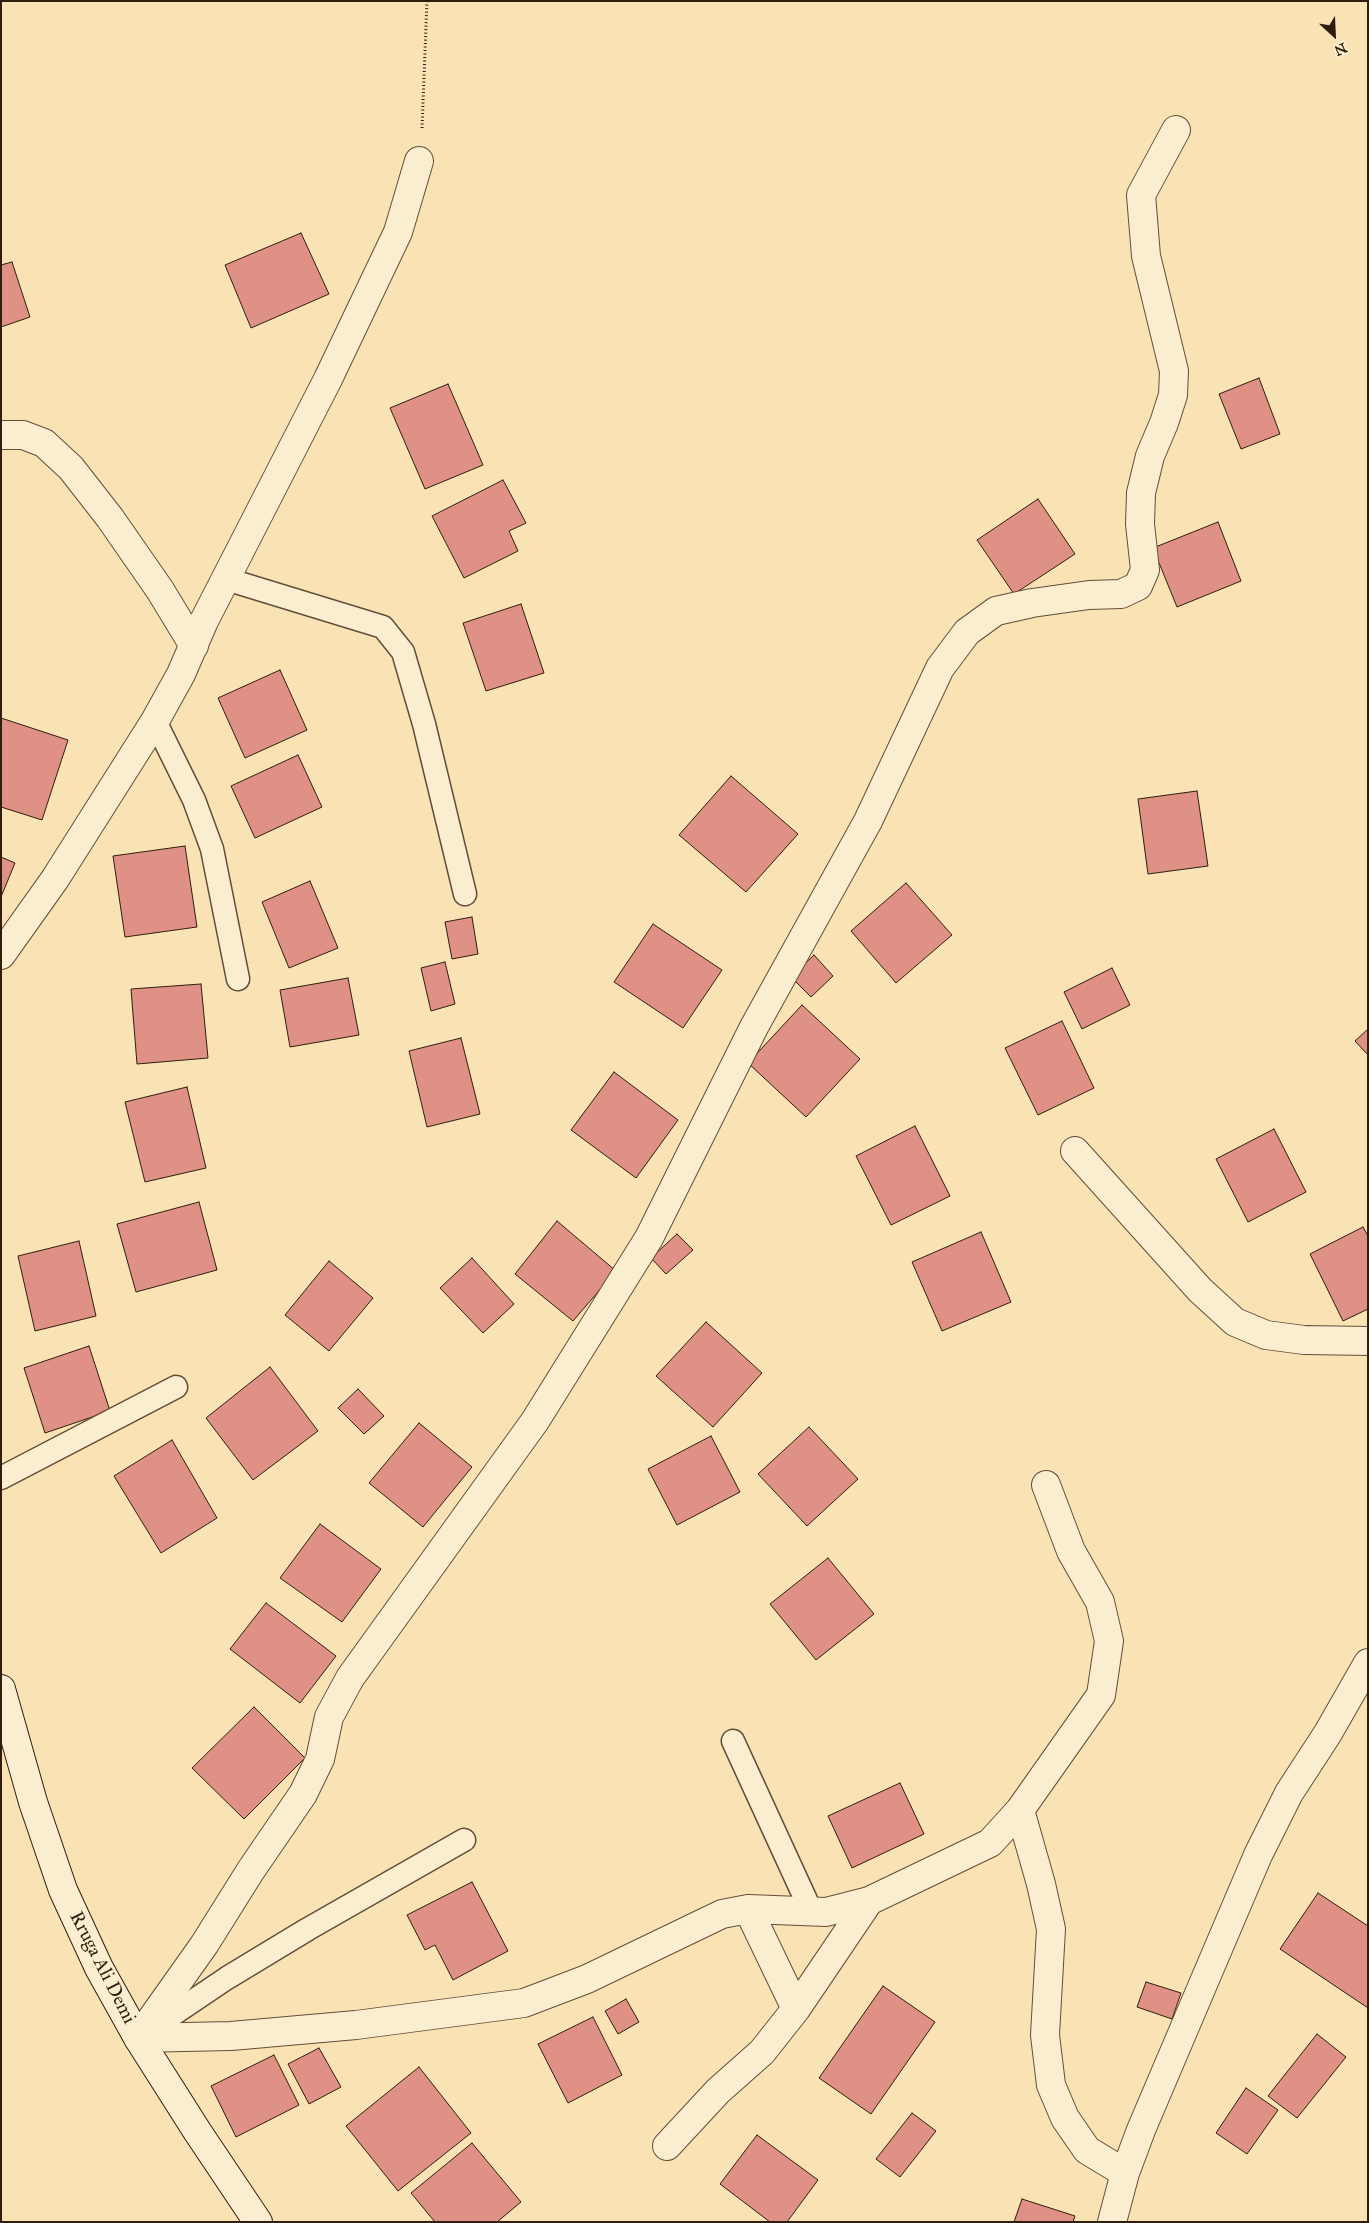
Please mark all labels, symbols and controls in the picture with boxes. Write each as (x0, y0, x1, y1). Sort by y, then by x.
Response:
north arrow (1309, 10, 1359, 60)
text: N (1332, 39, 1350, 59)
street label: Rruga Ali Demi (64, 1908, 140, 2028)

